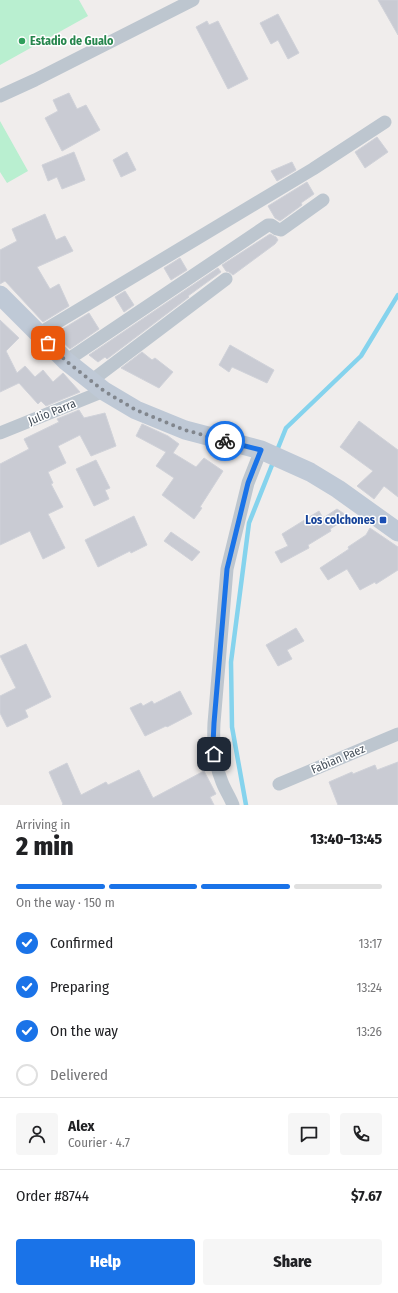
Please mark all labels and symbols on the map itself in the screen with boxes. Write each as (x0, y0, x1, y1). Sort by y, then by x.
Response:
place label: Estadio de Gualo (30, 34, 114, 48)
marker: Estadio de Gualo (17, 36, 27, 46)
pin (31, 326, 65, 360)
street label: Julio Parra (26, 396, 78, 428)
courier (205, 421, 245, 461)
place label: Los colchones (305, 513, 376, 527)
marker: Los colchones (378, 515, 388, 525)
pin (197, 737, 231, 771)
street label: Fabian Paez (309, 741, 367, 777)

